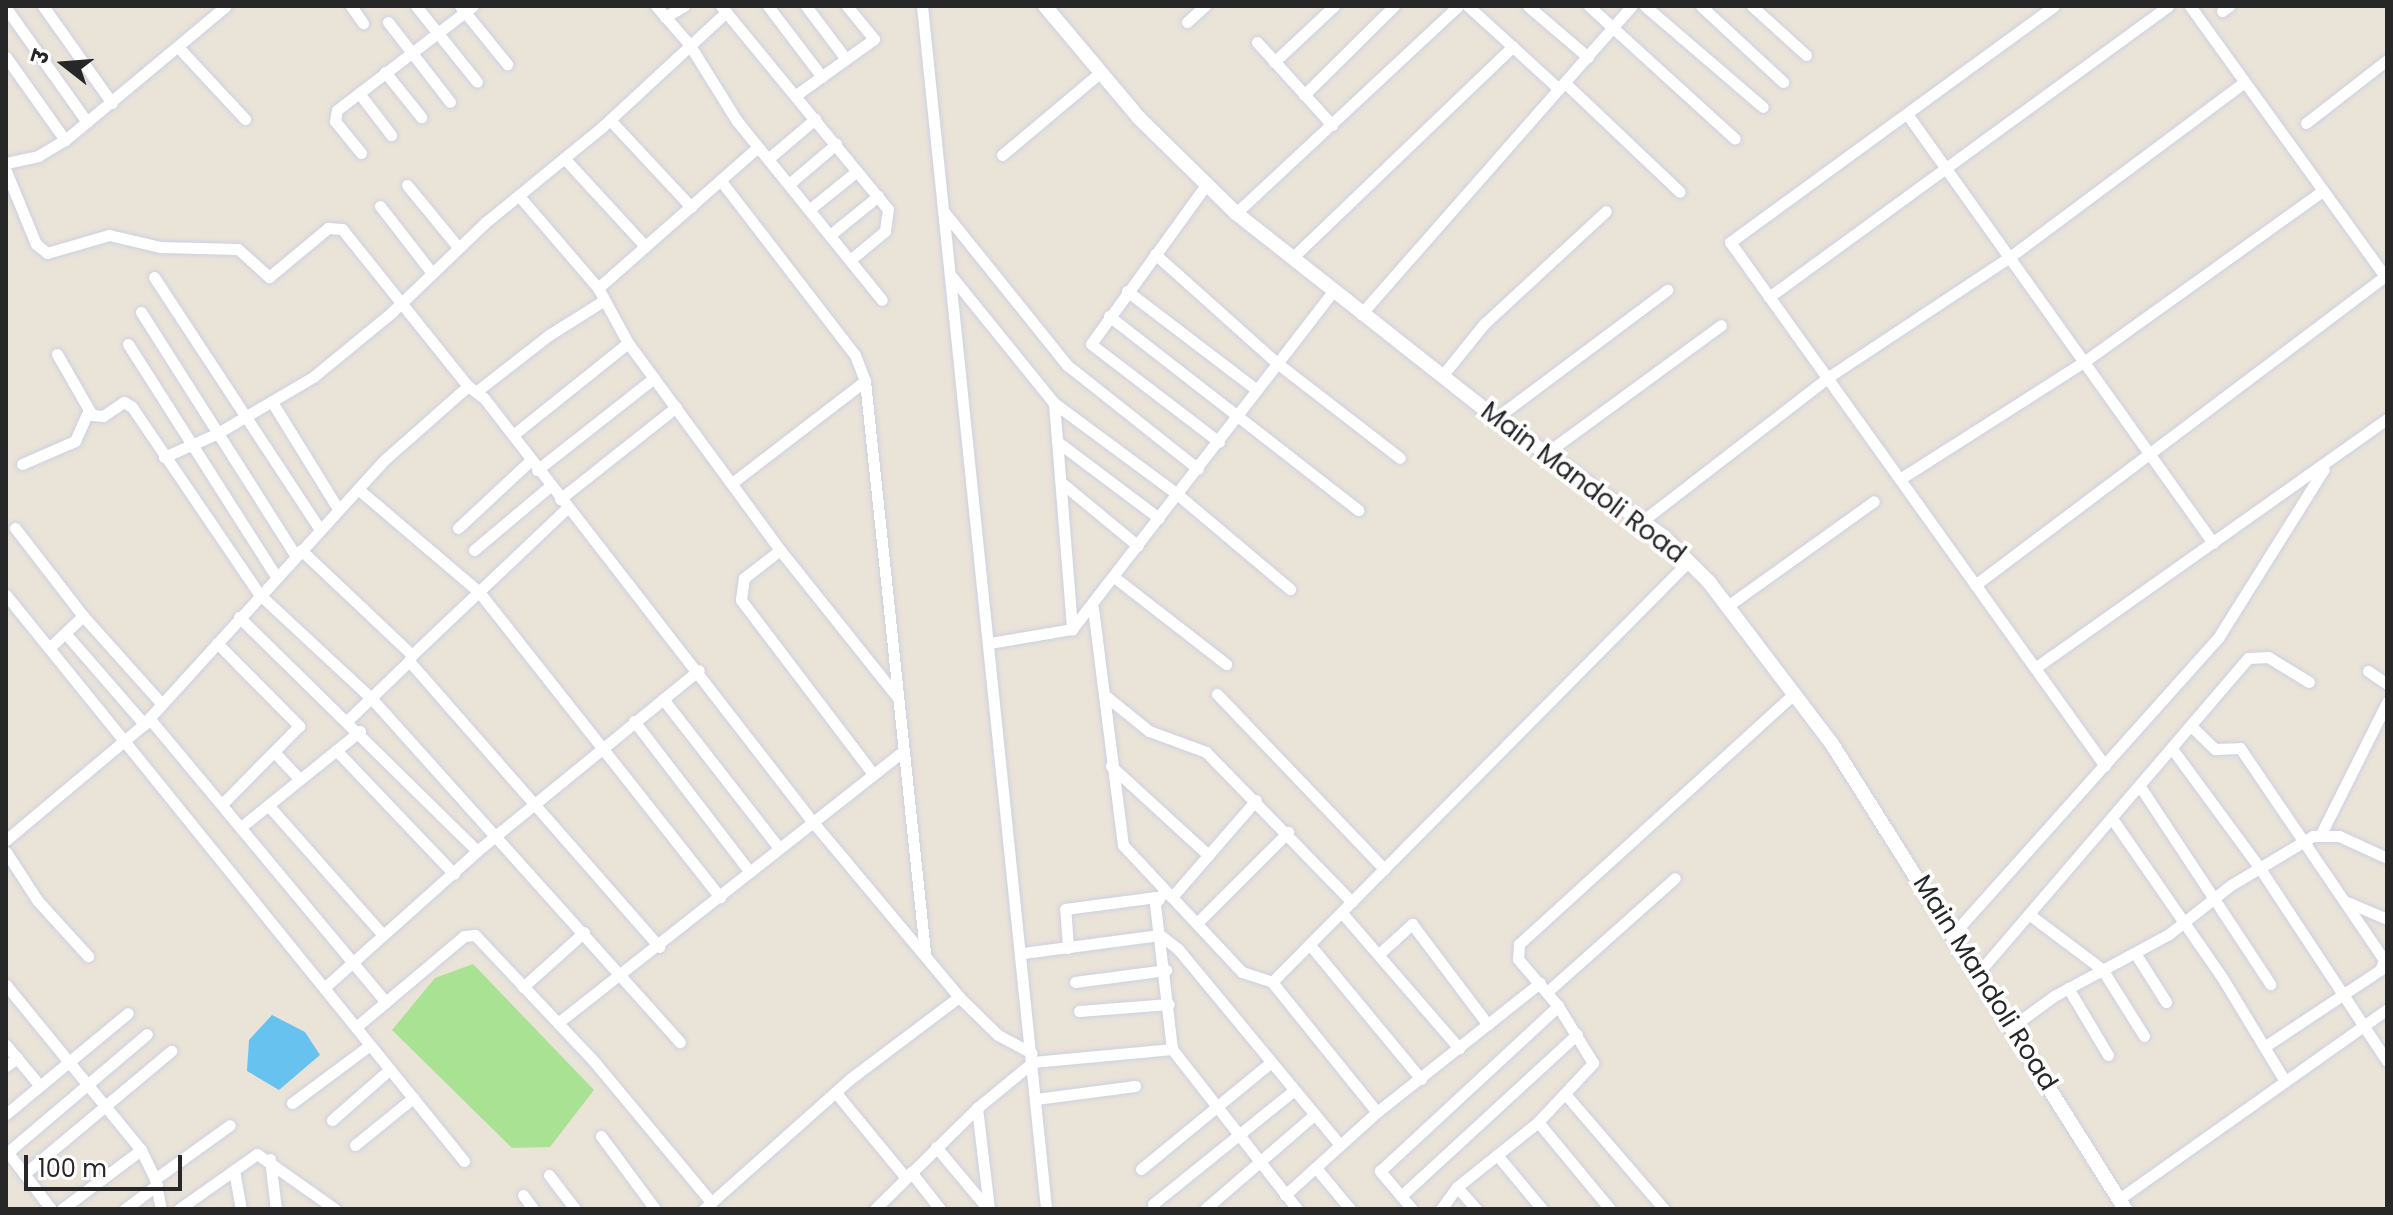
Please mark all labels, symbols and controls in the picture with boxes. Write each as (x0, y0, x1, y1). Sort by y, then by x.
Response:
north arrow (24, 24, 104, 104)
text: उ (24, 46, 57, 67)
street label: Main Mandoli Road (1475, 396, 1691, 570)
street label: Main Mandoli Road (1906, 870, 2064, 1096)
scale bar (28, 1139, 186, 1189)
text: 100 m (38, 1152, 107, 1185)

